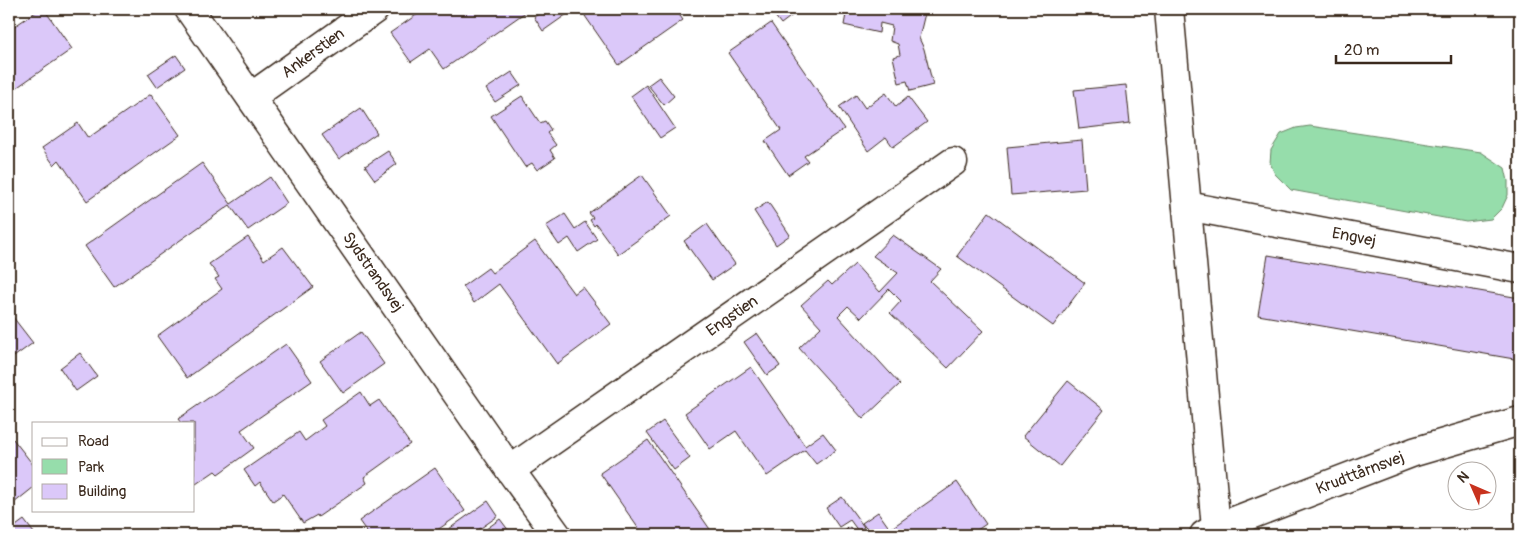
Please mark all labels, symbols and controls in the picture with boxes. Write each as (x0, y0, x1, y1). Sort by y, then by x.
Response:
street label: Ankerstien (278, 24, 348, 82)
scale bar (1336, 32, 1452, 64)
text: 20 m (1344, 41, 1379, 60)
street label: Engvej (1330, 223, 1378, 251)
street label: Sydstrandsvej (338, 228, 408, 316)
street label: Engstien (702, 291, 762, 341)
legend (32, 422, 195, 512)
text: Road (78, 432, 109, 451)
street label: Krudttårnsvej (1313, 447, 1407, 499)
text: Park (78, 458, 105, 477)
north arrow (1446, 462, 1496, 512)
text: N (1454, 468, 1473, 487)
text: Building (78, 482, 126, 501)

